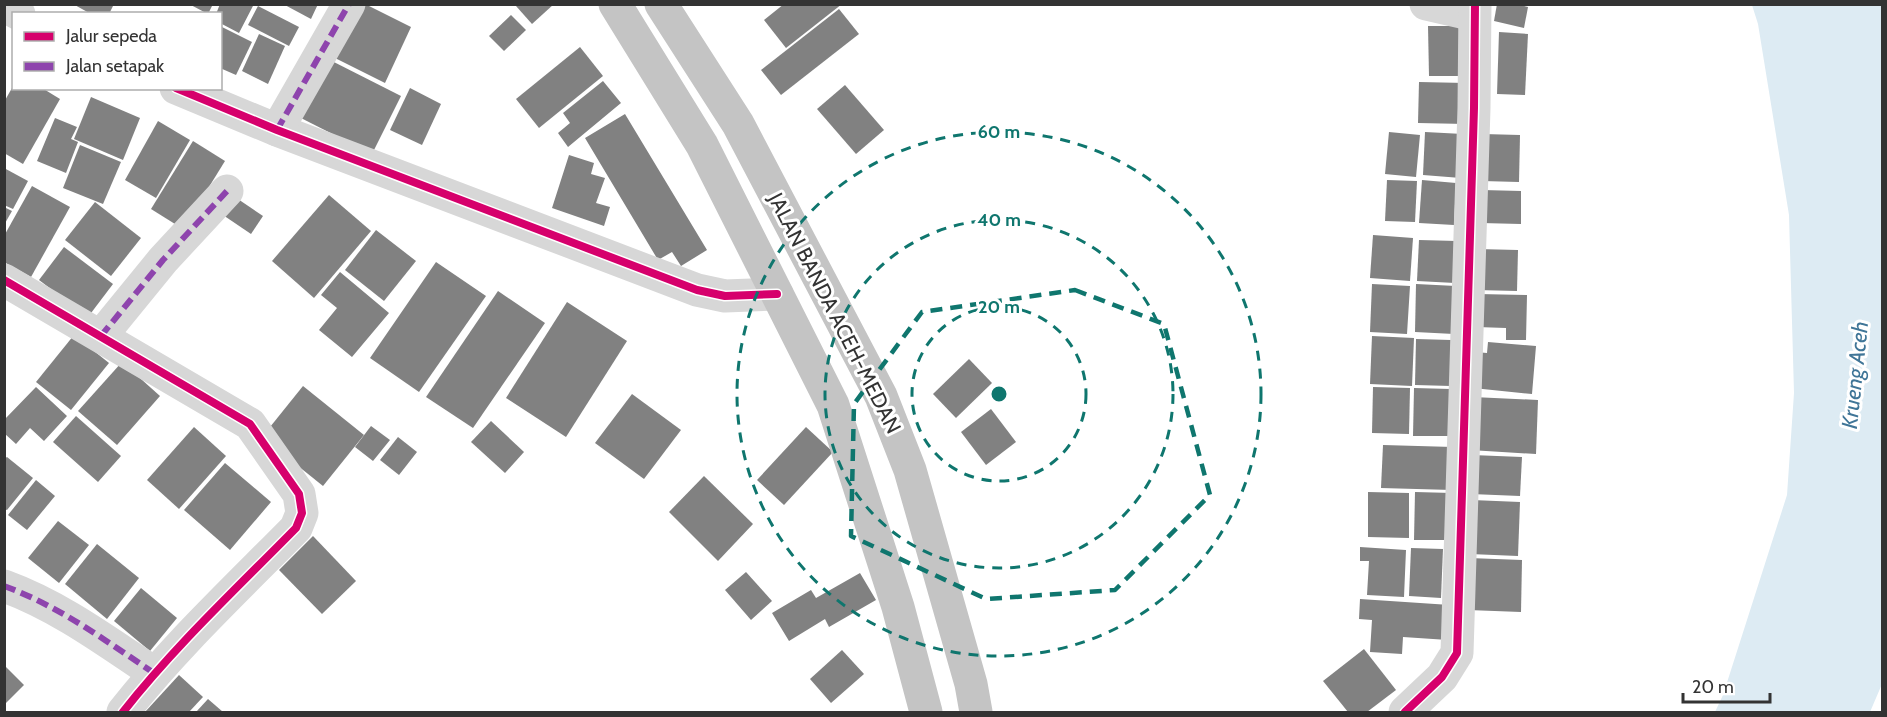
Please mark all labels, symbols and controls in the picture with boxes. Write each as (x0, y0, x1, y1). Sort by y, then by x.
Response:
legend (12, 12, 222, 90)
text: Jalur sepeda (65, 25, 157, 47)
text: Jalan setapak (65, 55, 165, 77)
text: 60 m (978, 121, 1020, 143)
street label: JALAN BANDA ACEH-MEDAN (763, 188, 907, 437)
text: 40 m (977, 209, 1021, 231)
text: 20 m (978, 296, 1020, 318)
water label: Krueng Aceh (1836, 320, 1874, 430)
centre of rings (989, 384, 1009, 404)
scale bar (1683, 666, 1770, 704)
text: 20 m (1692, 676, 1734, 698)

